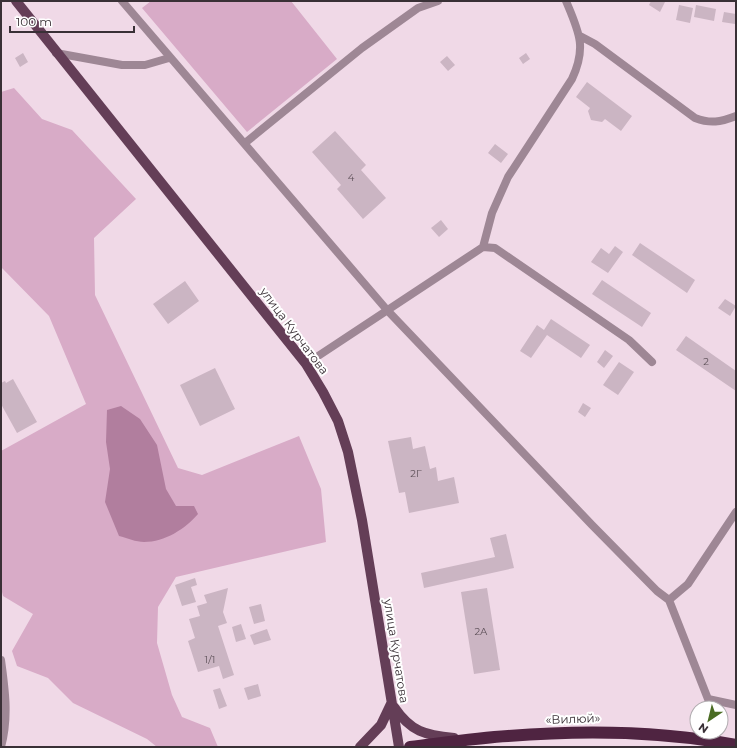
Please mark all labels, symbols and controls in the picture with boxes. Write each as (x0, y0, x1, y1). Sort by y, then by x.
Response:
scale bar (10, 8, 134, 34)
text: 100 m (16, 14, 52, 29)
house number: 4 (348, 171, 355, 184)
street label: улица Курчатова (256, 283, 332, 377)
house number: 2 (703, 355, 709, 368)
house number: 2Г (410, 467, 422, 480)
street label: улица Курчатова (381, 597, 412, 704)
house number: 2А (474, 625, 488, 638)
house number: 1/1 (205, 653, 215, 666)
north arrow (689, 700, 729, 740)
street label: «Вилюй» (545, 710, 601, 727)
text: N (696, 720, 711, 736)

